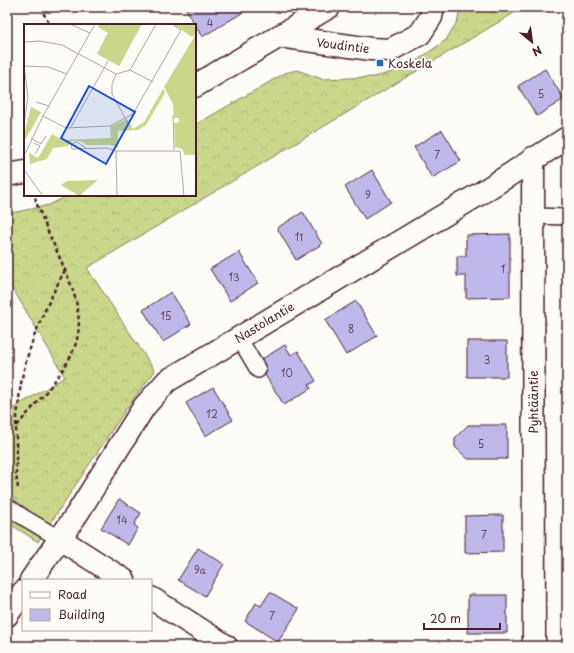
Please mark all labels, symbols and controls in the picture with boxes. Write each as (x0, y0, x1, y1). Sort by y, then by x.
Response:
house number: 4 (207, 15, 214, 30)
north arrow (512, 22, 552, 62)
inset map (24, 24, 196, 196)
street label: Voudintie (315, 33, 371, 57)
text: N (529, 42, 545, 61)
place label: Koskela (388, 54, 433, 72)
marker: Koskela (375, 58, 385, 68)
house number: 5 (538, 86, 544, 101)
house number: 7 (434, 147, 440, 162)
house number: 9 (365, 187, 371, 202)
house number: 11 (295, 229, 303, 244)
house number: 1 (501, 261, 505, 276)
house number: 13 (228, 269, 240, 284)
street label: Nastolantie (231, 297, 297, 347)
house number: 15 (161, 308, 171, 323)
house number: 8 (348, 321, 354, 336)
house number: 3 (484, 352, 490, 367)
house number: 10 (281, 365, 293, 380)
street label: Pyhtääntie (524, 370, 542, 434)
house number: 12 (206, 406, 218, 421)
house number: 5 (478, 436, 484, 451)
house number: 14 (116, 512, 128, 527)
house number: 7 (481, 527, 487, 542)
house number: 9a (194, 562, 207, 577)
legend (22, 579, 152, 631)
text: Road (58, 585, 87, 603)
text: Building (58, 605, 105, 623)
scale bar (424, 605, 500, 631)
house number: 7 (269, 608, 275, 623)
text: 20 m (430, 609, 461, 627)

